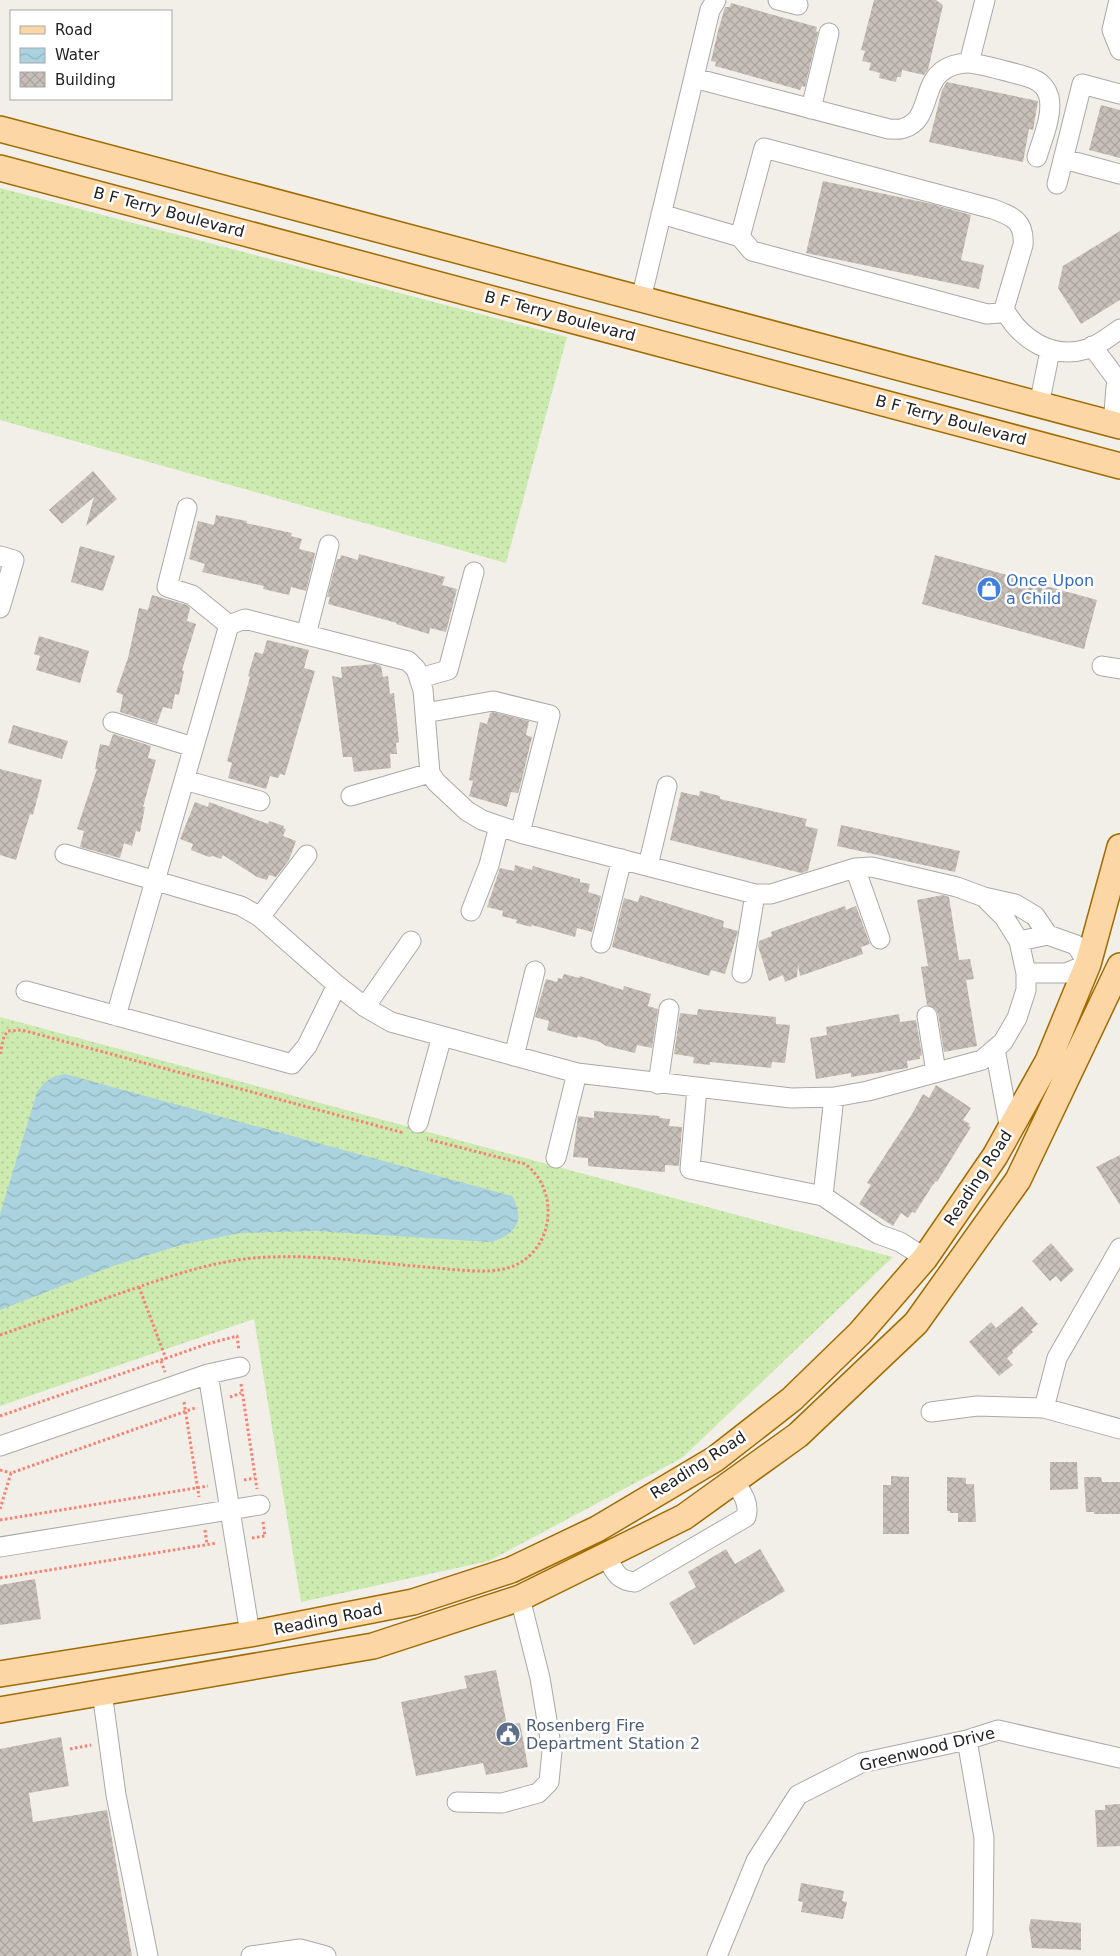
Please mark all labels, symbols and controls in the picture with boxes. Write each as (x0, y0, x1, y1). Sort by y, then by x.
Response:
legend (10, 10, 172, 100)
text: Road (55, 21, 93, 39)
text: Water (55, 46, 100, 64)
text: Building (55, 71, 116, 89)
street label: B F Terry Boulevard (91, 183, 247, 241)
street label: B F Terry Boulevard (482, 287, 638, 345)
street label: B F Terry Boulevard (873, 391, 1029, 449)
place label: Once Upon a Child (1006, 571, 1094, 608)
shop icon: Once Upon a Child (976, 576, 1002, 602)
street label: Reading Road (940, 1127, 1016, 1229)
street label: Reading Road (647, 1427, 749, 1503)
street label: Reading Road (272, 1599, 384, 1639)
place label: Rosenberg Fire Department Station 2 (526, 1716, 700, 1753)
public building icon: Rosenberg Fire Department Station 2 (495, 1721, 521, 1747)
street label: Greenwood Drive (857, 1723, 997, 1775)

